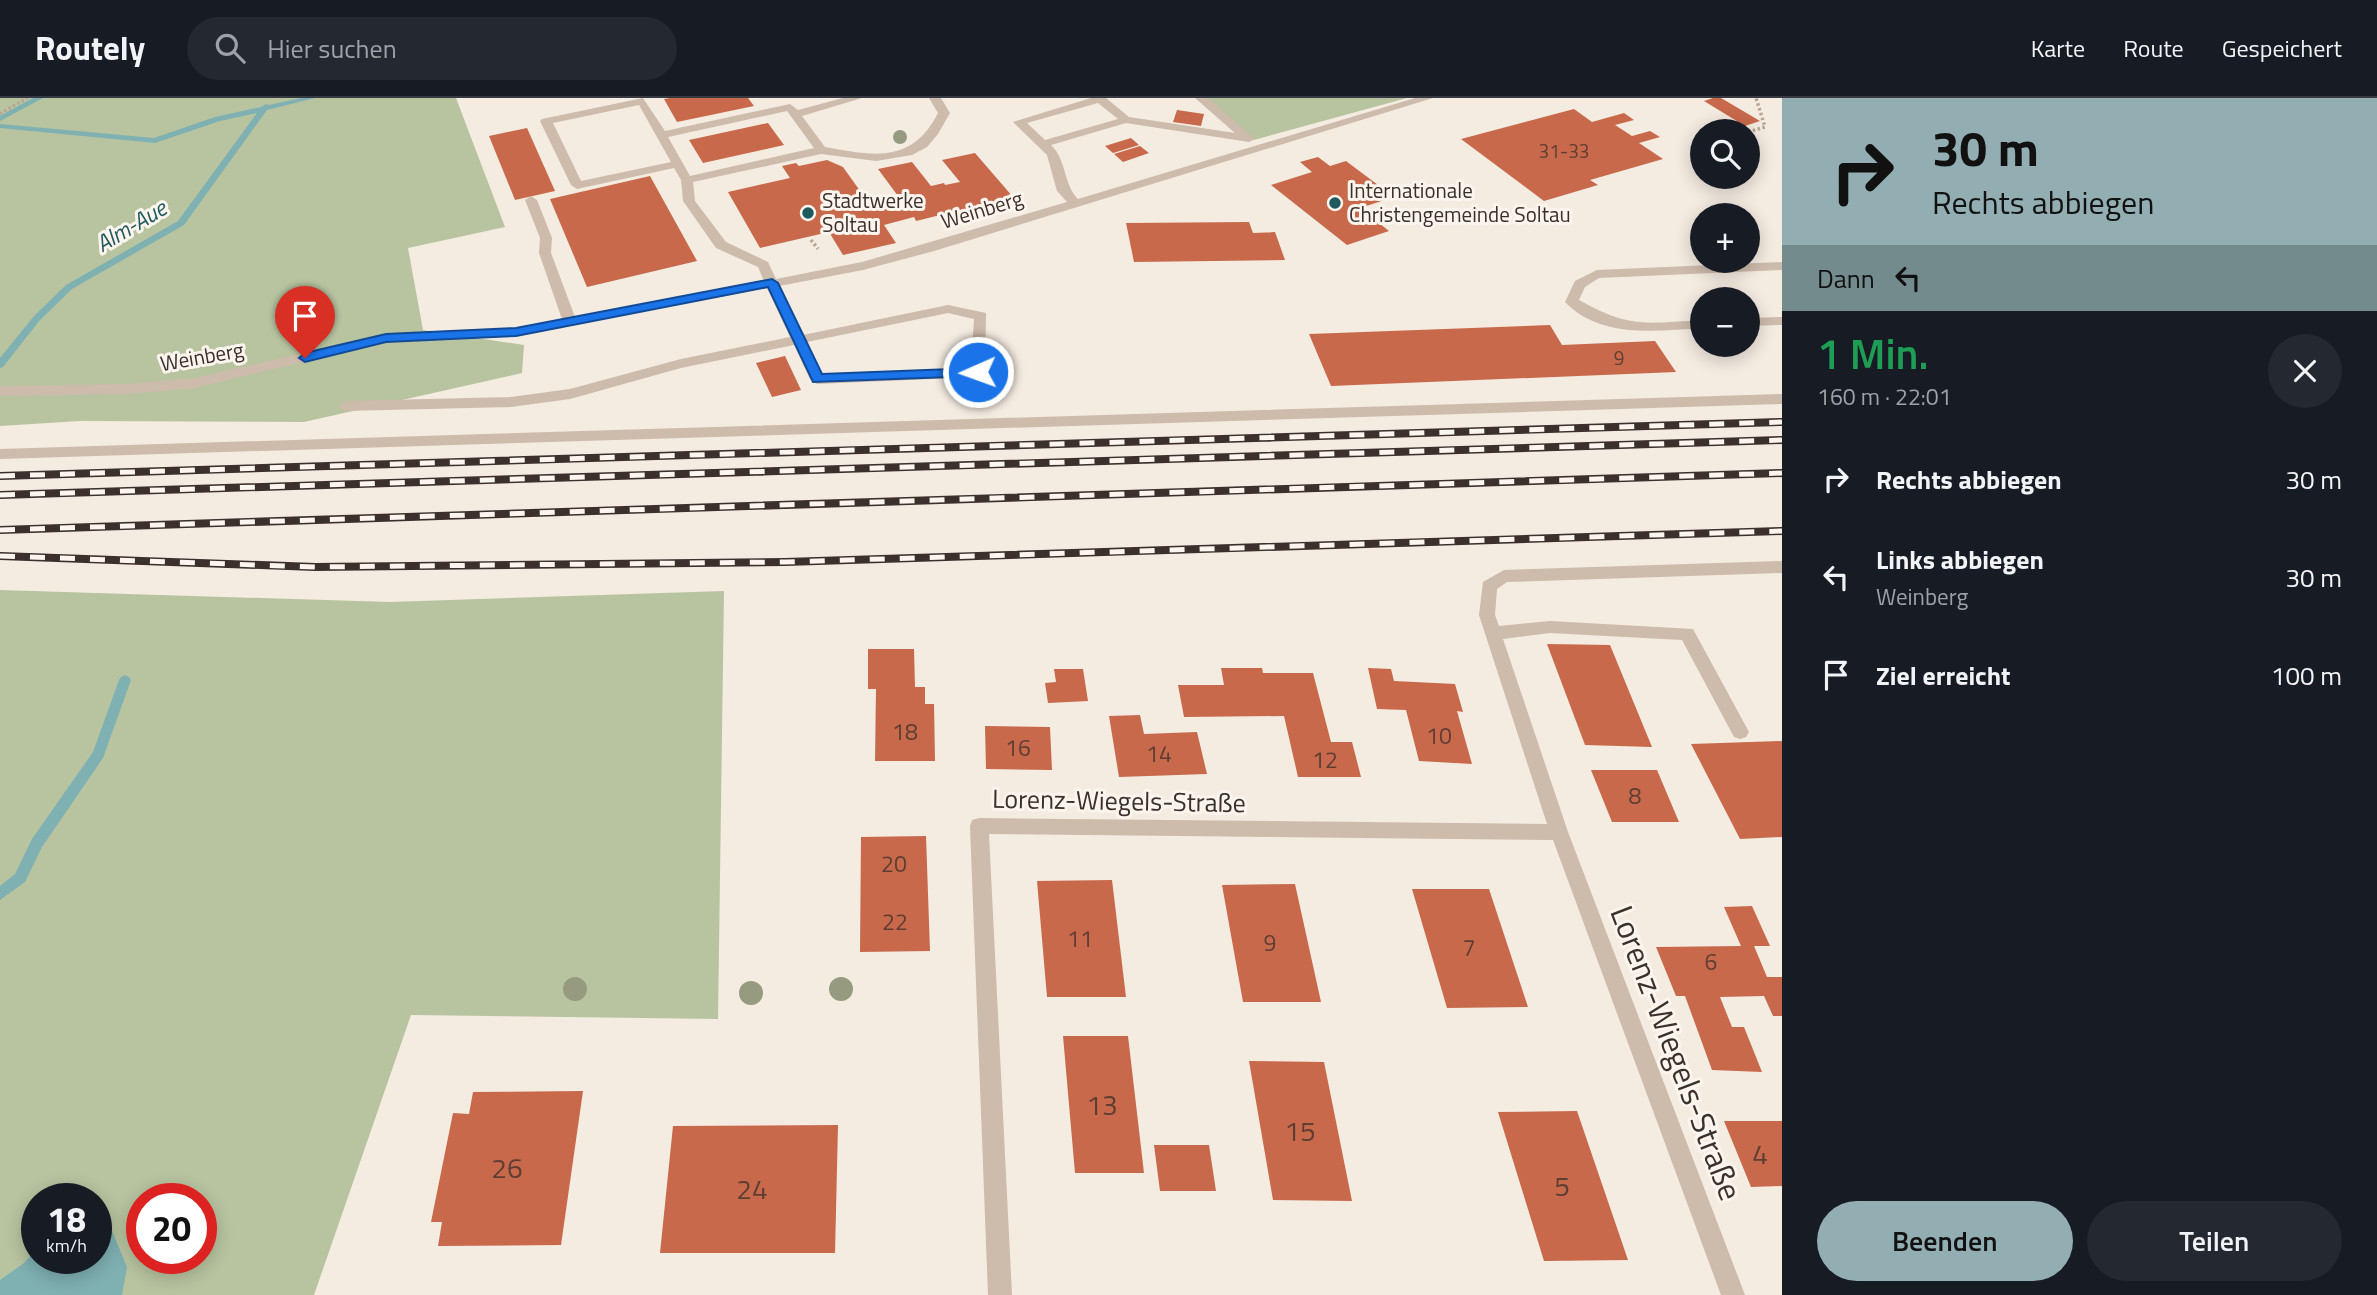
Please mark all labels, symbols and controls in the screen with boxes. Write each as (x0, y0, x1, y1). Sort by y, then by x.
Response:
search box (187, 17, 677, 80)
text: Routely (35, 23, 145, 73)
icon: search (211, 29, 249, 67)
text: Hier suchen (267, 29, 397, 68)
text: Karte (2031, 30, 2085, 66)
text: Route (2123, 30, 2184, 66)
text: Gespeichert (2222, 30, 2342, 66)
text: 30 m (1932, 110, 2039, 185)
map controls (1690, 119, 1760, 357)
button: search (1690, 119, 1760, 189)
icon: right (1817, 126, 1908, 217)
house number: 31-33 (1539, 136, 1589, 165)
place label: Internationale Christengemeinde Soltau (1349, 174, 1571, 230)
text: Rechts abbiegen (1932, 178, 2154, 226)
street label: Weinberg (937, 181, 1027, 237)
place label: Stadtwerke Soltau (822, 184, 924, 240)
water label: Alm-Aue (88, 190, 174, 261)
marker: Internationale Christengemeinde Soltau (1327, 195, 1343, 211)
button: + (1690, 203, 1760, 273)
marker: Stadtwerke Soltau (800, 205, 816, 221)
text: Dann (1817, 259, 1875, 298)
icon: left (1889, 259, 1927, 297)
pin (275, 286, 335, 358)
button: − (1690, 287, 1760, 357)
icon: arrive (286, 297, 324, 335)
text: 1 Min. (1817, 321, 1929, 385)
street label: Weinberg (158, 333, 246, 379)
button: close (2268, 334, 2342, 408)
position arrow (941, 335, 1015, 409)
house number: 9 (1614, 343, 1624, 372)
text: 160 m · 22:01 (1817, 379, 1952, 414)
icon: right (1817, 460, 1855, 498)
text: Rechts abbiegen (1876, 460, 2062, 499)
text: 30 m (2285, 460, 2342, 499)
text: Links abbiegen (1876, 540, 2044, 579)
icon: left (1817, 558, 1855, 596)
text: 30 m (2285, 558, 2342, 597)
text: Weinberg (1876, 579, 1968, 614)
icon: arrive (1817, 656, 1855, 694)
text: Ziel erreicht (1876, 656, 2011, 695)
text: 100 m (2271, 656, 2342, 695)
house number: 18 (892, 714, 918, 749)
house number: 10 (1426, 718, 1452, 753)
house number: 16 (1005, 730, 1031, 765)
house number: 14 (1146, 736, 1172, 771)
house number: 12 (1312, 742, 1338, 777)
house number: 8 (1629, 778, 1642, 813)
street label: Lorenz-Wiegels-Straße (992, 779, 1246, 822)
house number: 20 (881, 846, 907, 881)
street label: Lorenz-Wiegels-Straße (1599, 898, 1755, 1207)
house number: 22 (882, 904, 908, 939)
house number: 11 (1067, 921, 1093, 956)
house number: 9 (1264, 925, 1276, 960)
house number: 7 (1463, 930, 1475, 965)
house number: 6 (1705, 944, 1717, 979)
house number: 13 (1086, 1083, 1118, 1126)
house number: 15 (1284, 1109, 1316, 1152)
house number: 4 (1752, 1132, 1768, 1175)
house number: 26 (491, 1146, 523, 1189)
house number: 5 (1554, 1164, 1570, 1207)
house number: 24 (736, 1167, 768, 1210)
speed limit sign: 20 (126, 1183, 217, 1274)
text: 18 (47, 1192, 86, 1246)
button: Beenden (1817, 1201, 2073, 1281)
button: Teilen (2087, 1201, 2342, 1281)
text: km/h (46, 1232, 87, 1259)

